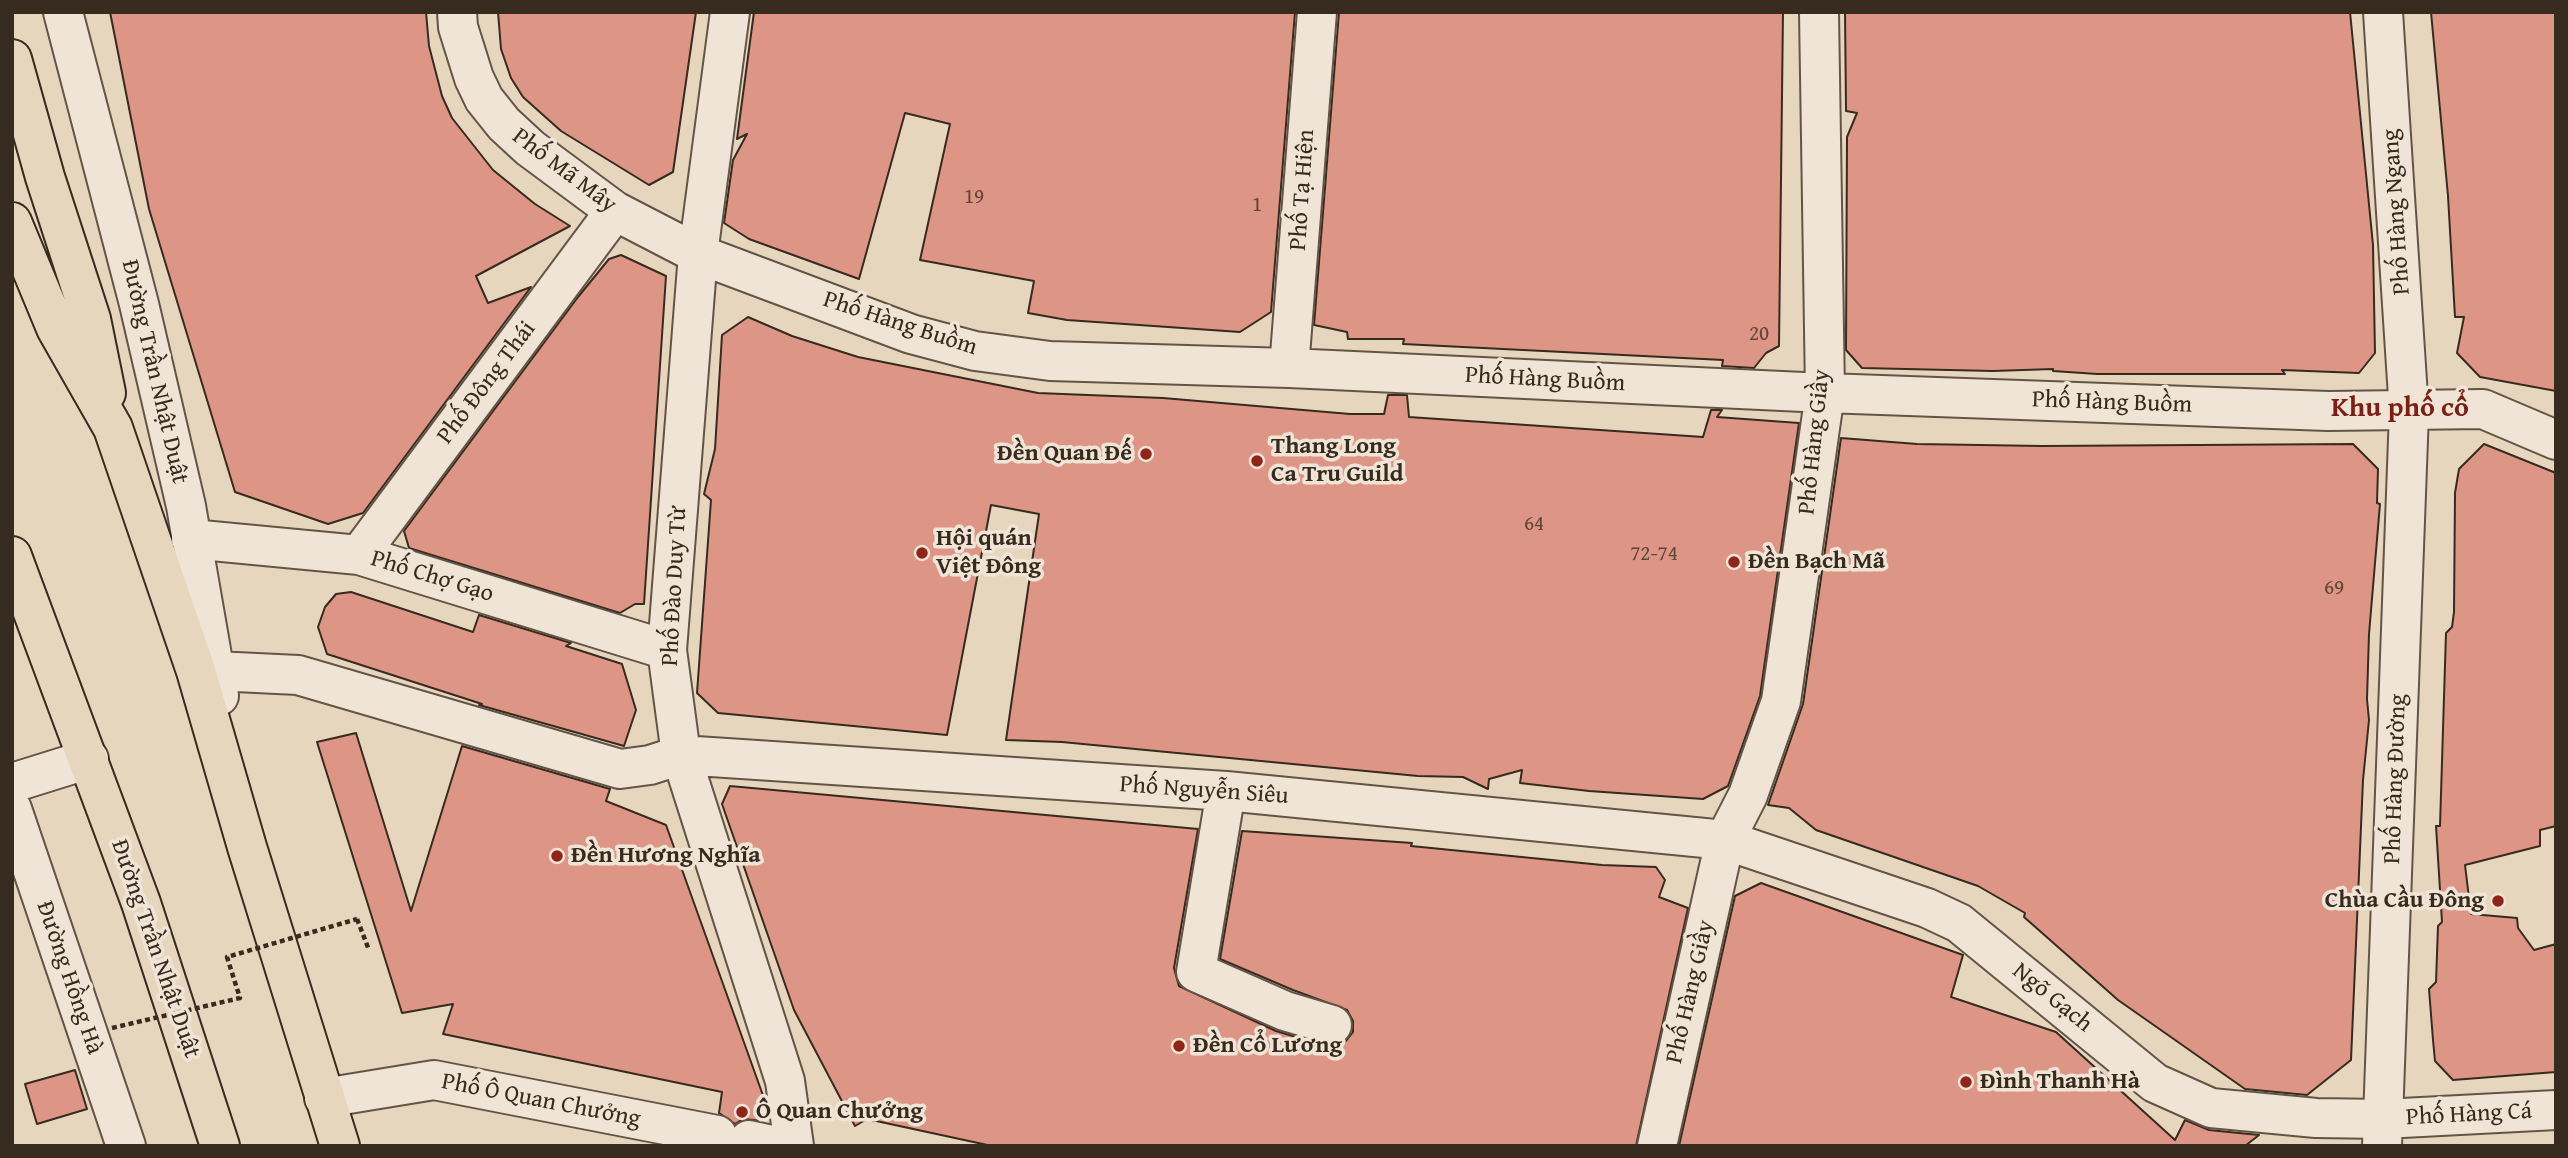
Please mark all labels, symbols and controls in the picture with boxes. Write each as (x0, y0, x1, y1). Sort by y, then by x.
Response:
street label: Phố Mã Mây (506, 122, 622, 220)
street label: Phố Tạ Hiện (1284, 128, 1322, 252)
street label: Phố Hàng Ngang (2377, 128, 2417, 296)
house number: 19 (964, 185, 984, 211)
house number: 1 (1252, 193, 1262, 219)
street label: Đường Trần Nhật Duật (114, 257, 194, 487)
street label: Phố Hàng Buồm (819, 286, 981, 362)
street label: Phố Đông Thái (431, 316, 543, 450)
house number: 20 (1749, 322, 1769, 348)
street label: Phố Hàng Buồm (1464, 361, 1626, 399)
street label: Phố Hàng Giầy (1793, 368, 1837, 516)
street label: Phố Hàng Buồm (2031, 386, 2193, 420)
district label: Khu phố cổ (2331, 392, 2469, 426)
place label: Thang Long Ca Tru Guild (1271, 433, 1403, 489)
place label: Đền Quan Đế (997, 440, 1132, 468)
marker: Đền Quan Đế (1138, 446, 1154, 462)
marker: Thang Long Ca Tru Guild (1249, 453, 1265, 469)
street label: Phố Đào Duy Từ (656, 505, 694, 667)
house number: 64 (1524, 512, 1544, 538)
place label: Hội quán Việt Đông (936, 525, 1041, 581)
house number: 72-74 (1630, 542, 1678, 568)
street label: Phố Chợ Gạo (367, 545, 497, 609)
marker: Hội quán Việt Đông (914, 545, 930, 561)
place label: Đền Bạch Mã (1748, 548, 1885, 576)
marker: Đền Bạch Mã (1726, 554, 1742, 570)
house number: 69 (2324, 576, 2344, 602)
street label: Phố Hàng Đường (2379, 693, 2413, 865)
street label: Phố Nguyễn Siêu (1119, 771, 1289, 811)
street label: Đường Trần Nhật Duật (104, 836, 206, 1062)
place label: Đền Hương Nghĩa (571, 842, 761, 870)
marker: Đền Hương Nghĩa (549, 848, 565, 864)
place label: Chùa Cầu Đông (2325, 887, 2484, 915)
marker: Chùa Cầu Đông (2490, 893, 2506, 909)
street label: Đường Hồng Hà (29, 898, 109, 1058)
street label: Phố Hàng Giầy (1661, 918, 1721, 1066)
street label: Ngõ Gạch (2006, 957, 2098, 1039)
place label: Đền Cổ Lương (1193, 1032, 1342, 1060)
marker: Đền Cổ Lương (1171, 1038, 1187, 1054)
street label: Phố Ô Quan Chưởng (439, 1068, 643, 1134)
place label: Đình Thanh Hà (1980, 1068, 2140, 1096)
marker: Đình Thanh Hà (1958, 1074, 1974, 1090)
street label: Phố Hàng Cá (2405, 1097, 2533, 1133)
place label: Ô Quan Chưởng (756, 1098, 923, 1126)
marker: Ô Quan Chưởng (734, 1104, 750, 1120)

